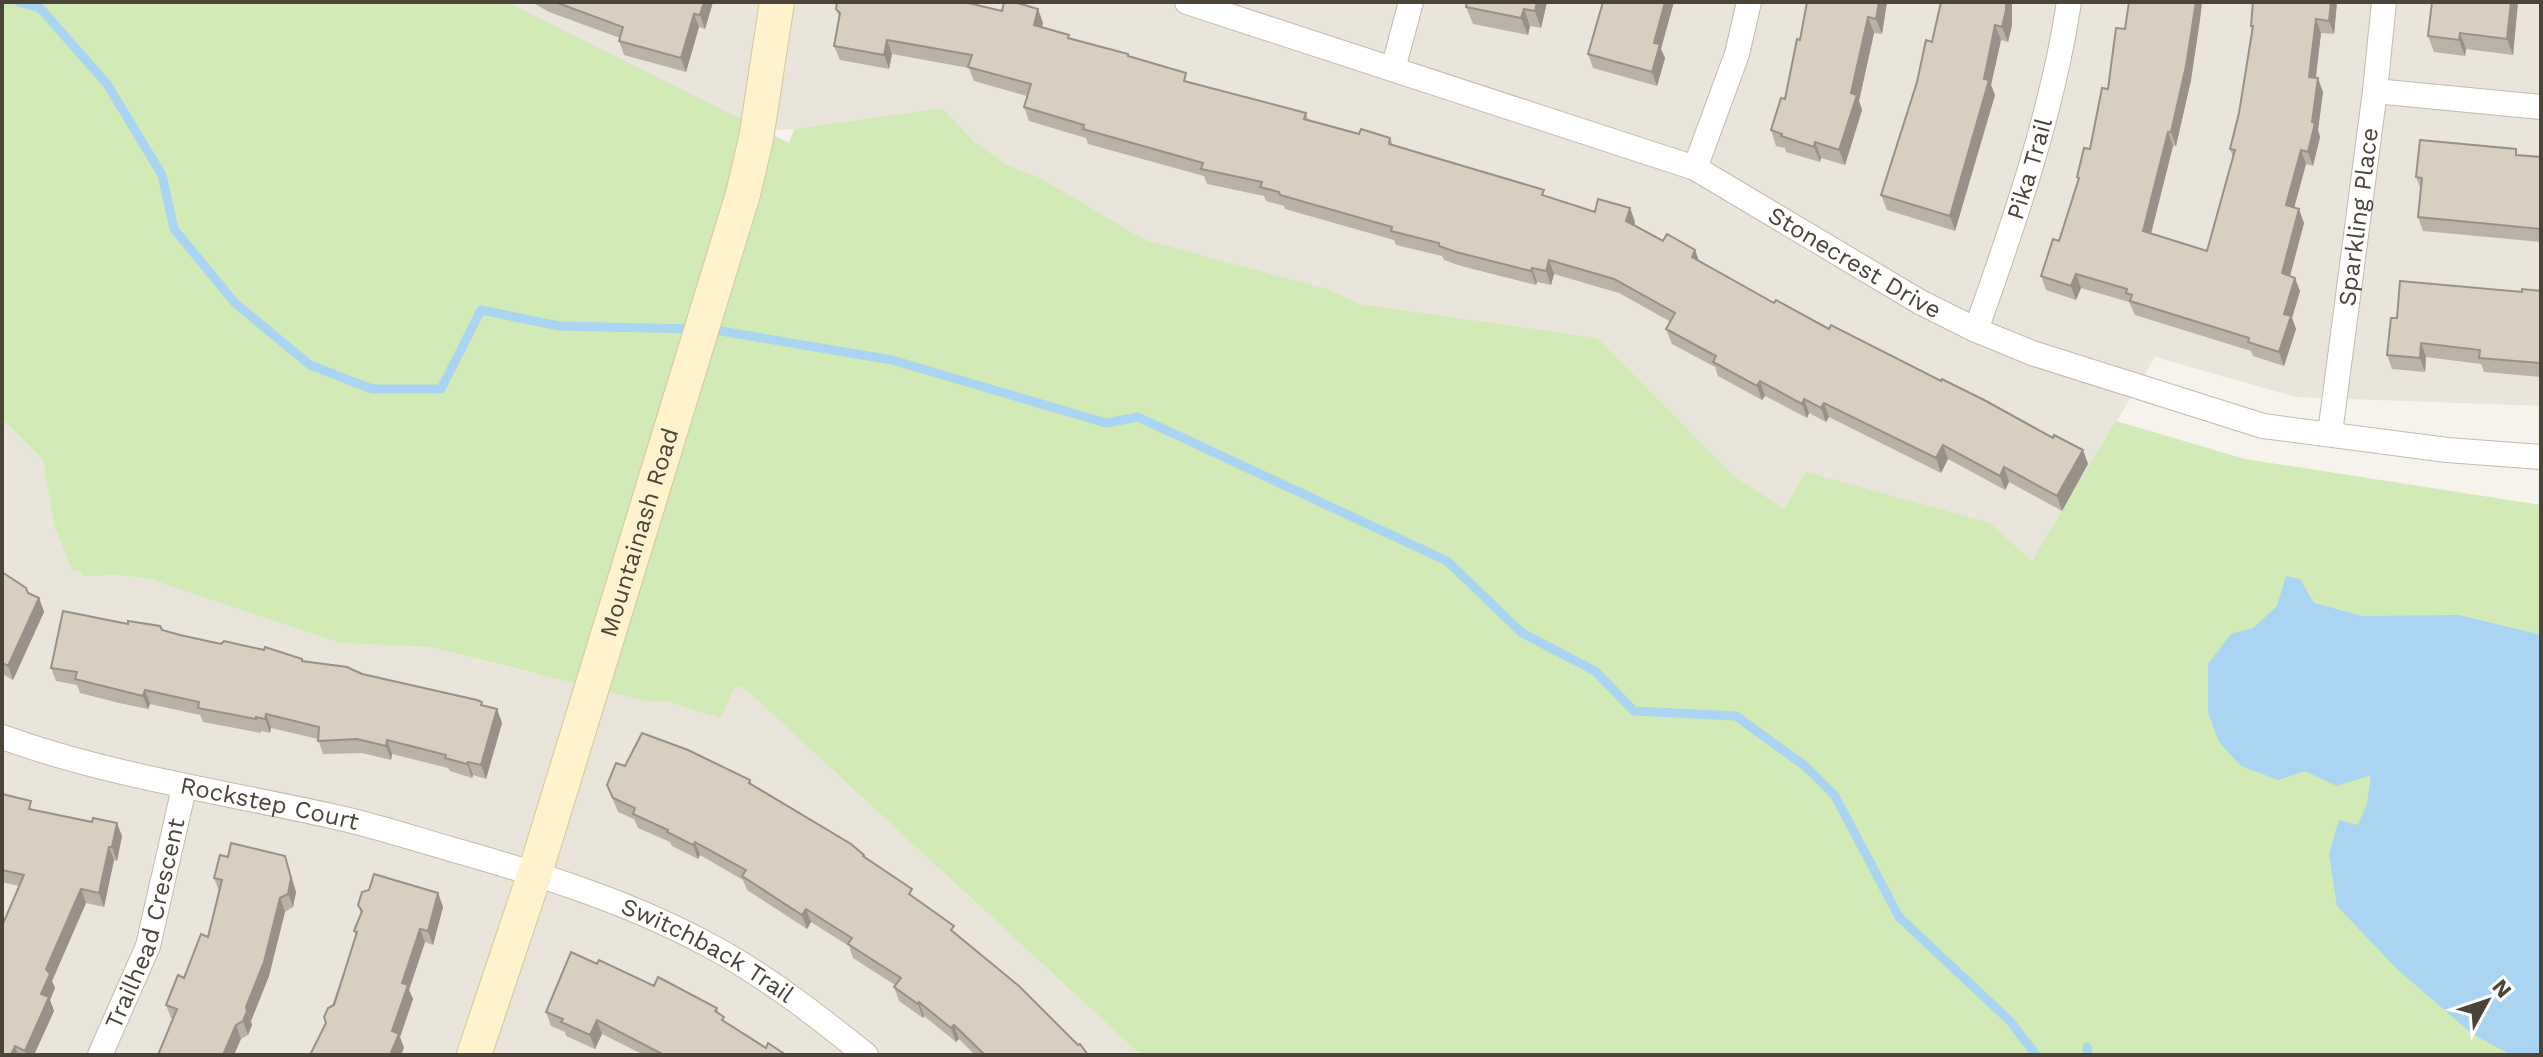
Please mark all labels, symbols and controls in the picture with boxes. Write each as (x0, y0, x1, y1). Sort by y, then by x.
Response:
street label: Pika Trail (2001, 114, 2058, 223)
street label: Sparkling Place (2333, 126, 2384, 308)
street label: Stonecrest Drive (1763, 201, 1946, 324)
street label: Mountainash Road (594, 425, 684, 640)
street label: Rockstep Court (178, 771, 362, 836)
street label: Trailhead Crescent (99, 815, 191, 1033)
street label: Switchback Trail (617, 892, 800, 1009)
north arrow (2447, 961, 2527, 1041)
text: N (2487, 974, 2517, 1003)

